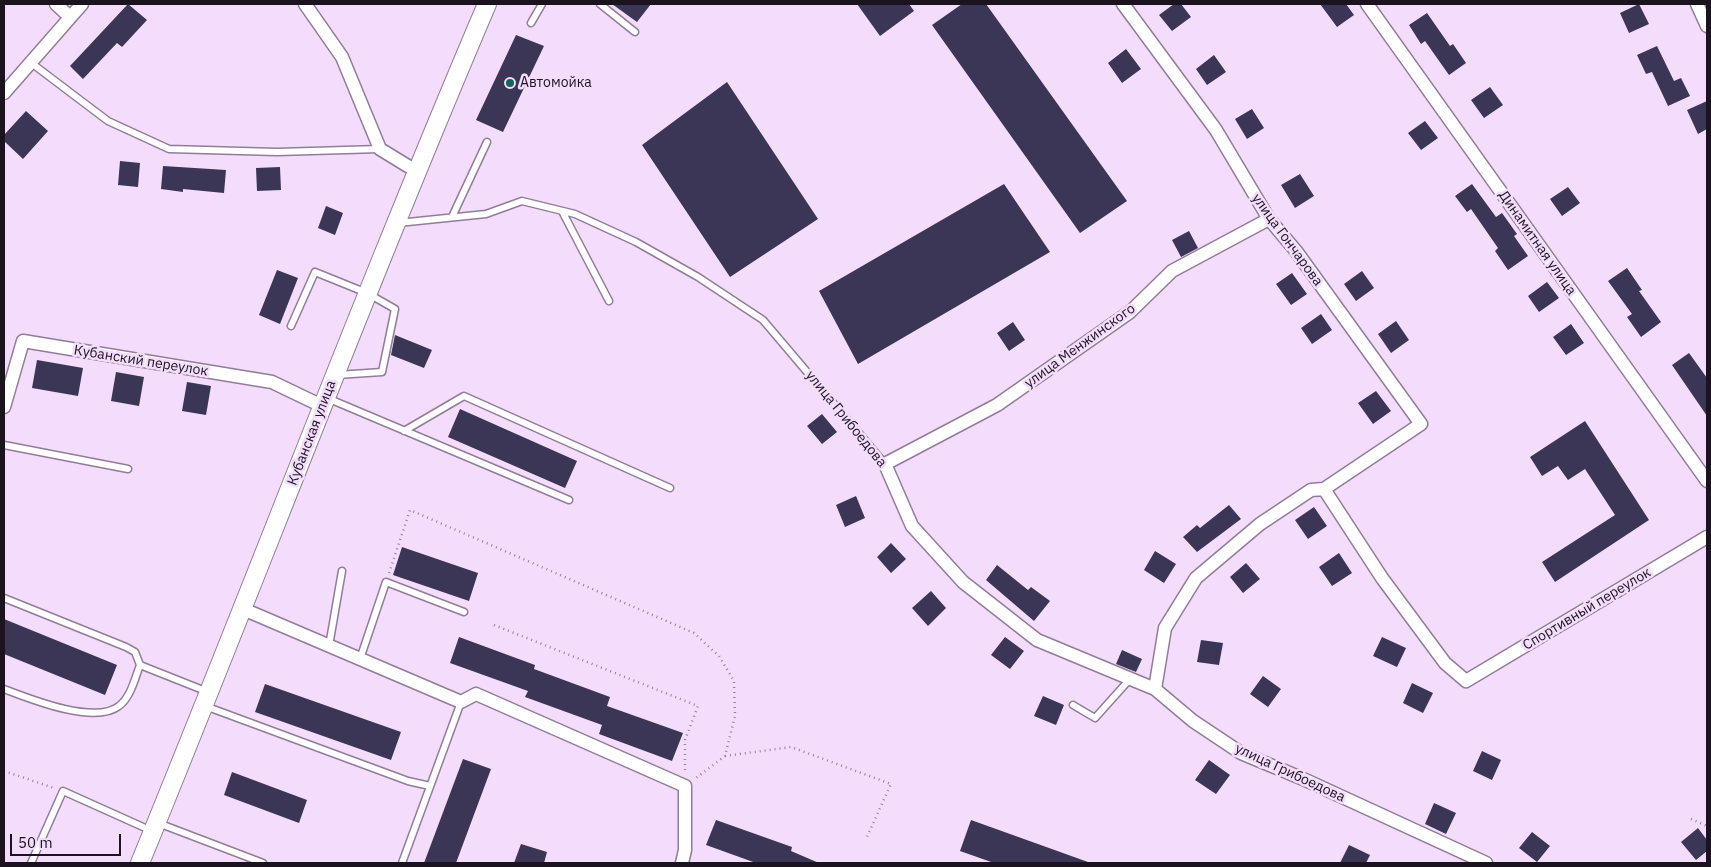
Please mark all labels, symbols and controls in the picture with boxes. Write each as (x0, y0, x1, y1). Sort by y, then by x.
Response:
place label: Автомойка (520, 75, 592, 91)
marker: Автомойка (504, 77, 516, 89)
street label: Динамитная улица (1495, 187, 1579, 299)
street label: улица Гончарова (1248, 191, 1326, 289)
street label: улица Менжинского (1021, 300, 1139, 392)
street label: Кубанский переулок (73, 342, 209, 380)
street label: улица Грибоедова (802, 367, 890, 471)
street label: Кубанская улица (284, 378, 340, 488)
street label: Спортивный переулок (1520, 564, 1654, 654)
street label: улица Грибоедова (1232, 740, 1348, 806)
scale bar (12, 824, 124, 856)
text: 50 m (18, 833, 53, 852)

